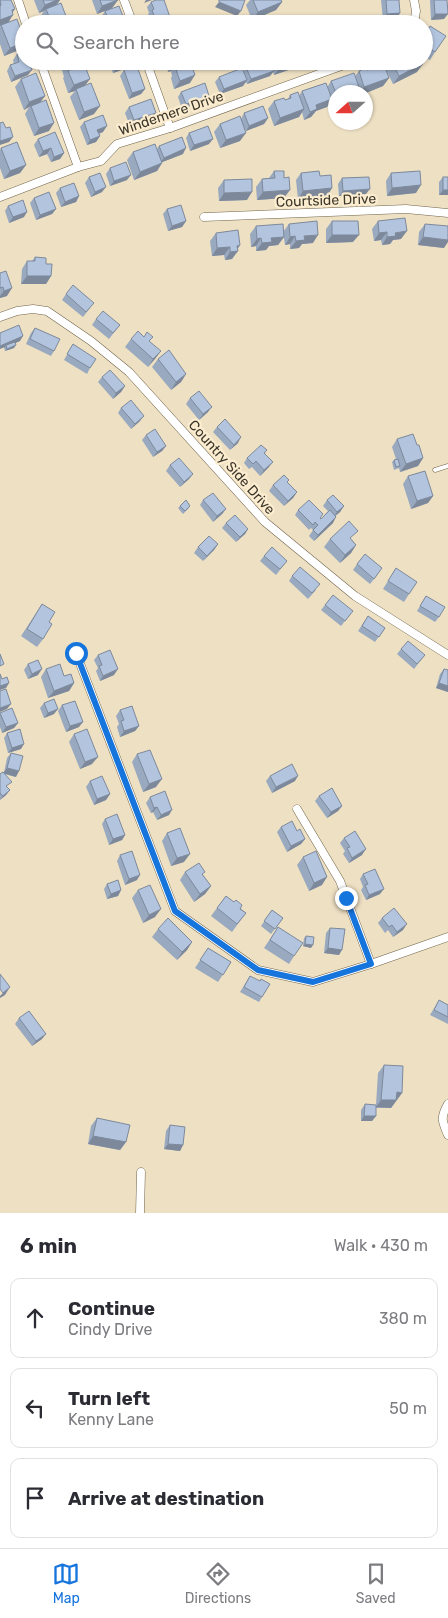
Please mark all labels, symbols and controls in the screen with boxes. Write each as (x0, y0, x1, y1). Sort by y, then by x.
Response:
search box (15, 15, 433, 70)
icon: search (33, 29, 61, 57)
text: Search here (73, 31, 180, 54)
north arrow (328, 85, 373, 130)
street label: Windemere Drive (117, 88, 226, 139)
street label: Courtside Drive (276, 190, 377, 211)
street label: Country Side Drive (185, 417, 279, 518)
route start (65, 642, 88, 665)
route end (335, 887, 358, 910)
text: 6 min (20, 1233, 77, 1258)
text: Walk · 430 m (334, 1236, 428, 1255)
text: Continue (68, 1297, 155, 1320)
icon: ahead (21, 1304, 49, 1332)
text: 380 m (379, 1309, 427, 1328)
text: Cindy Drive (68, 1320, 153, 1339)
text: Turn left (68, 1387, 150, 1410)
icon: left (21, 1394, 49, 1422)
text: 50 m (389, 1399, 427, 1418)
text: Kenny Lane (68, 1410, 154, 1429)
icon: arrive (21, 1484, 49, 1512)
text: Arrive at destination (68, 1487, 264, 1510)
tab: Map (52, 1560, 80, 1607)
tab: Directions (185, 1560, 251, 1607)
tab: Saved (356, 1560, 396, 1607)

